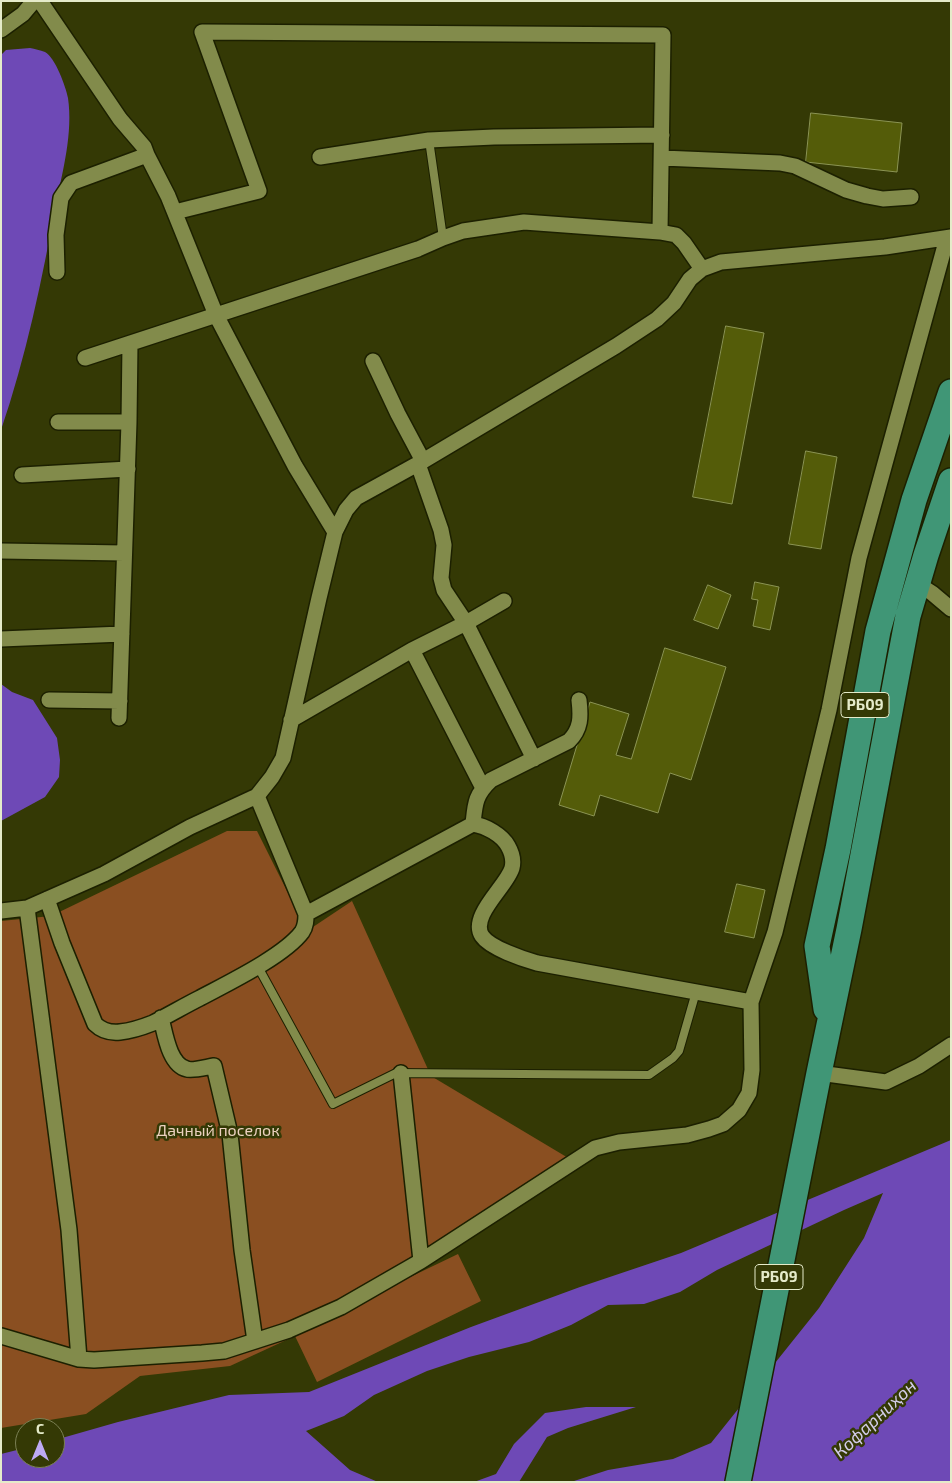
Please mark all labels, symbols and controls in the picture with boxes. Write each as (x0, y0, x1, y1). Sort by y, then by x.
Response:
road number: РБ09 (841, 692, 889, 718)
park label: Дачный поселок (156, 1121, 280, 1141)
road number: РБ09 (755, 1264, 803, 1290)
water label: Кофарниҳон (829, 1375, 921, 1463)
north arrow (15, 1418, 65, 1468)
text: С (36, 1420, 44, 1437)

